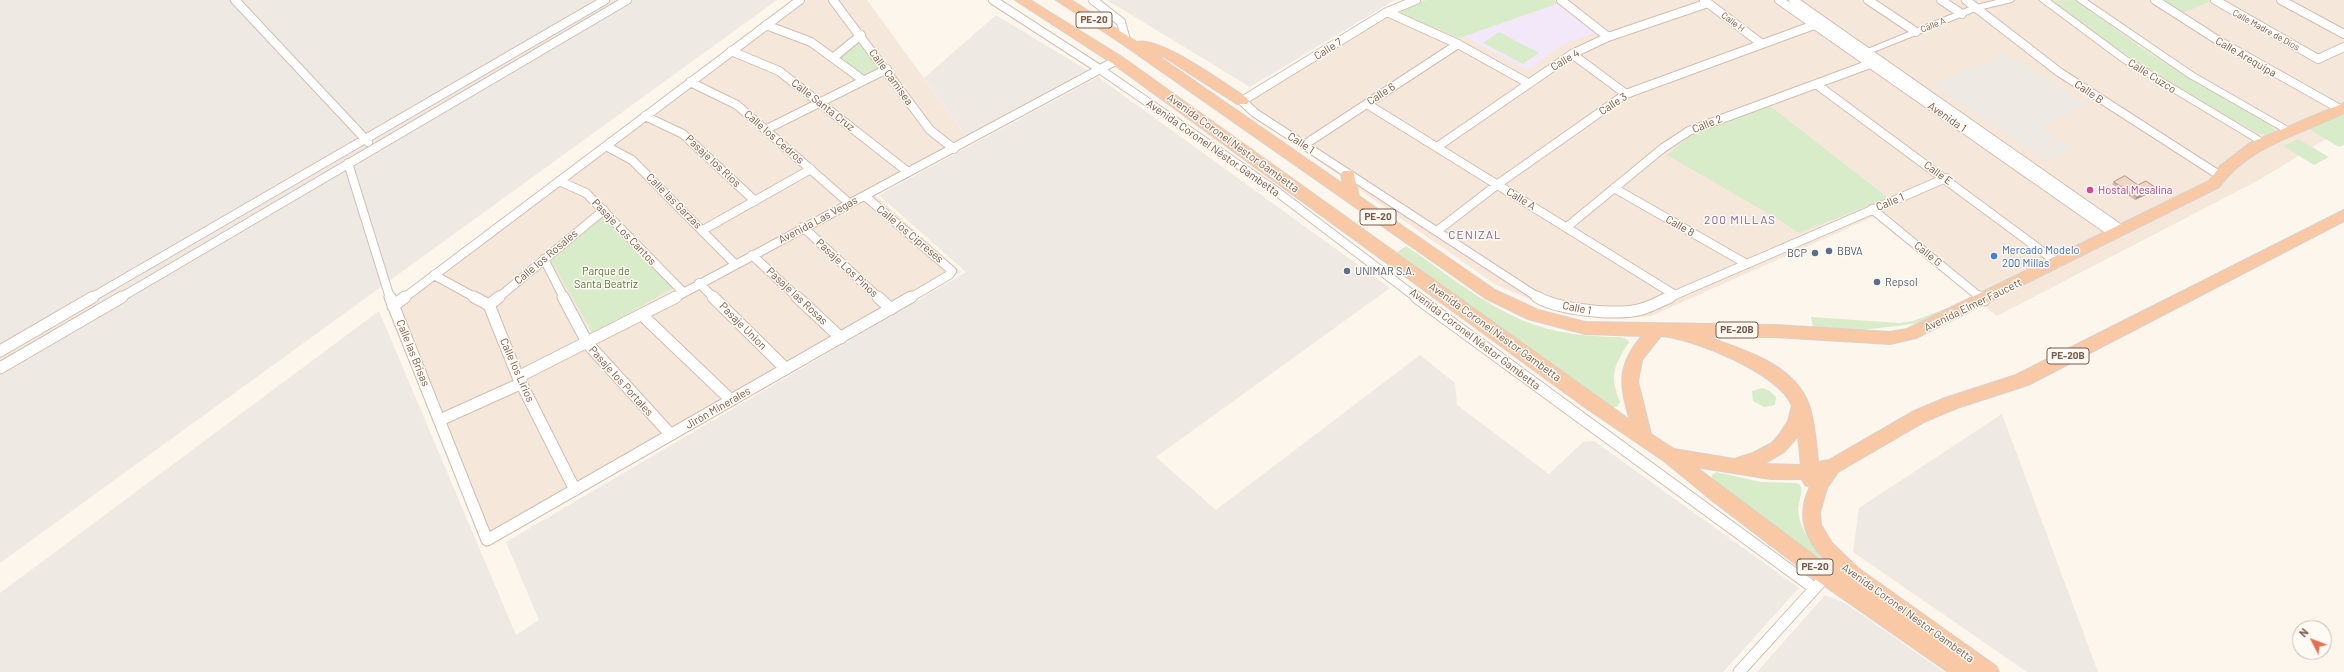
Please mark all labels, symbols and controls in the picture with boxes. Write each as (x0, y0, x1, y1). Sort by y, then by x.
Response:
street label: Calle Madre de Dios (2231, 7, 2301, 53)
street label: Calle H (1719, 10, 1747, 34)
road number: PE-20 (1076, 12, 1112, 28)
street label: Calle A (1919, 15, 1947, 35)
street label: Calle Arequipa (2213, 34, 2279, 80)
street label: Calle 7 (1312, 35, 1344, 63)
street label: Calle Camisea (866, 46, 916, 108)
street label: Calle 4 (1548, 46, 1582, 74)
street label: Calle Cuzco (2125, 56, 2179, 96)
street label: Calle Santa Cruz (789, 76, 857, 134)
street label: Calle B (2072, 78, 2106, 106)
street label: Calle 6 (1364, 80, 1398, 108)
street label: Calle 3 (1596, 90, 1630, 118)
street label: Avenida Coronel Nestor Gambetta (1164, 91, 1302, 195)
street label: Avenida Coronel Néstor Gambetta (1144, 97, 1282, 199)
street label: Avenida 1 (1925, 99, 1969, 135)
street label: Calle los Cedros (741, 107, 807, 167)
street label: Calle 2 (1690, 112, 1724, 136)
street label: Calle 1 (1285, 130, 1317, 156)
street label: Pasaje los Rios (683, 132, 743, 190)
street label: Calle E (1921, 158, 1955, 188)
street label: Calle las Garzas (643, 170, 705, 232)
place label: Hostal Mesalina (2098, 183, 2172, 197)
street label: Calle A (1504, 185, 1538, 213)
marker: Hostal Mesalina (2085, 185, 2095, 195)
street label: Calle 1 (1874, 190, 1906, 214)
street label: Avenida Las Vegas (776, 194, 860, 246)
street label: Pasaje Los Cantos (589, 196, 659, 268)
street label: Calle los Cipreses (874, 202, 946, 266)
road number: PE-20 (1360, 209, 1396, 225)
street label: Calle 8 (1663, 213, 1697, 239)
district label: 200 MILLAS (1704, 213, 1776, 227)
street label: Calle los Rosales (512, 227, 580, 287)
district label: CENIZAL (1448, 228, 1502, 242)
street label: Pasaje Los Pinos (813, 236, 881, 300)
street label: Calle G (1911, 239, 1945, 269)
place label: Mercado Modelo 200 Millas (2002, 243, 2079, 269)
place label: BBVA (1837, 244, 1863, 258)
place label: BCP (1787, 246, 1807, 260)
marker: BBVA (1824, 246, 1834, 256)
marker: BCP (1810, 248, 1820, 258)
marker: Mercado Modelo 200 Millas (1989, 251, 1999, 261)
park label: Parque de Santa Beatriz (574, 264, 638, 290)
street label: Pasaje las Rosas (764, 264, 830, 328)
place label: UNIMAR S.A. (1355, 264, 1415, 278)
marker: UNIMAR S.A. (1342, 266, 1352, 276)
place label: Repsol (1885, 275, 1917, 289)
street label: Avenida Elmer Faucett (1922, 276, 2024, 334)
marker: Repsol (1872, 277, 1882, 287)
street label: Avenida Coronel Nestor Gambetta (1426, 280, 1564, 384)
street label: Avenida Coronel Néstor Gambetta (1407, 286, 1543, 392)
street label: Calle 1 (1561, 299, 1593, 317)
street label: Pasaje Union (717, 300, 769, 352)
street label: Calle las Brisas (394, 318, 432, 388)
road number: PE-20B (1716, 322, 1758, 338)
street label: Calle los Lirios (497, 336, 537, 404)
street label: Pasaje los Portales (586, 343, 656, 419)
road number: PE-20B (2047, 348, 2089, 364)
street label: Jirón Minerales (683, 384, 753, 432)
road number: PE-20 (1797, 559, 1833, 575)
street label: Avenida Coronel Nestor Gambetta (1839, 561, 1977, 665)
north arrow (2292, 620, 2332, 660)
text: N (2296, 625, 2311, 639)

